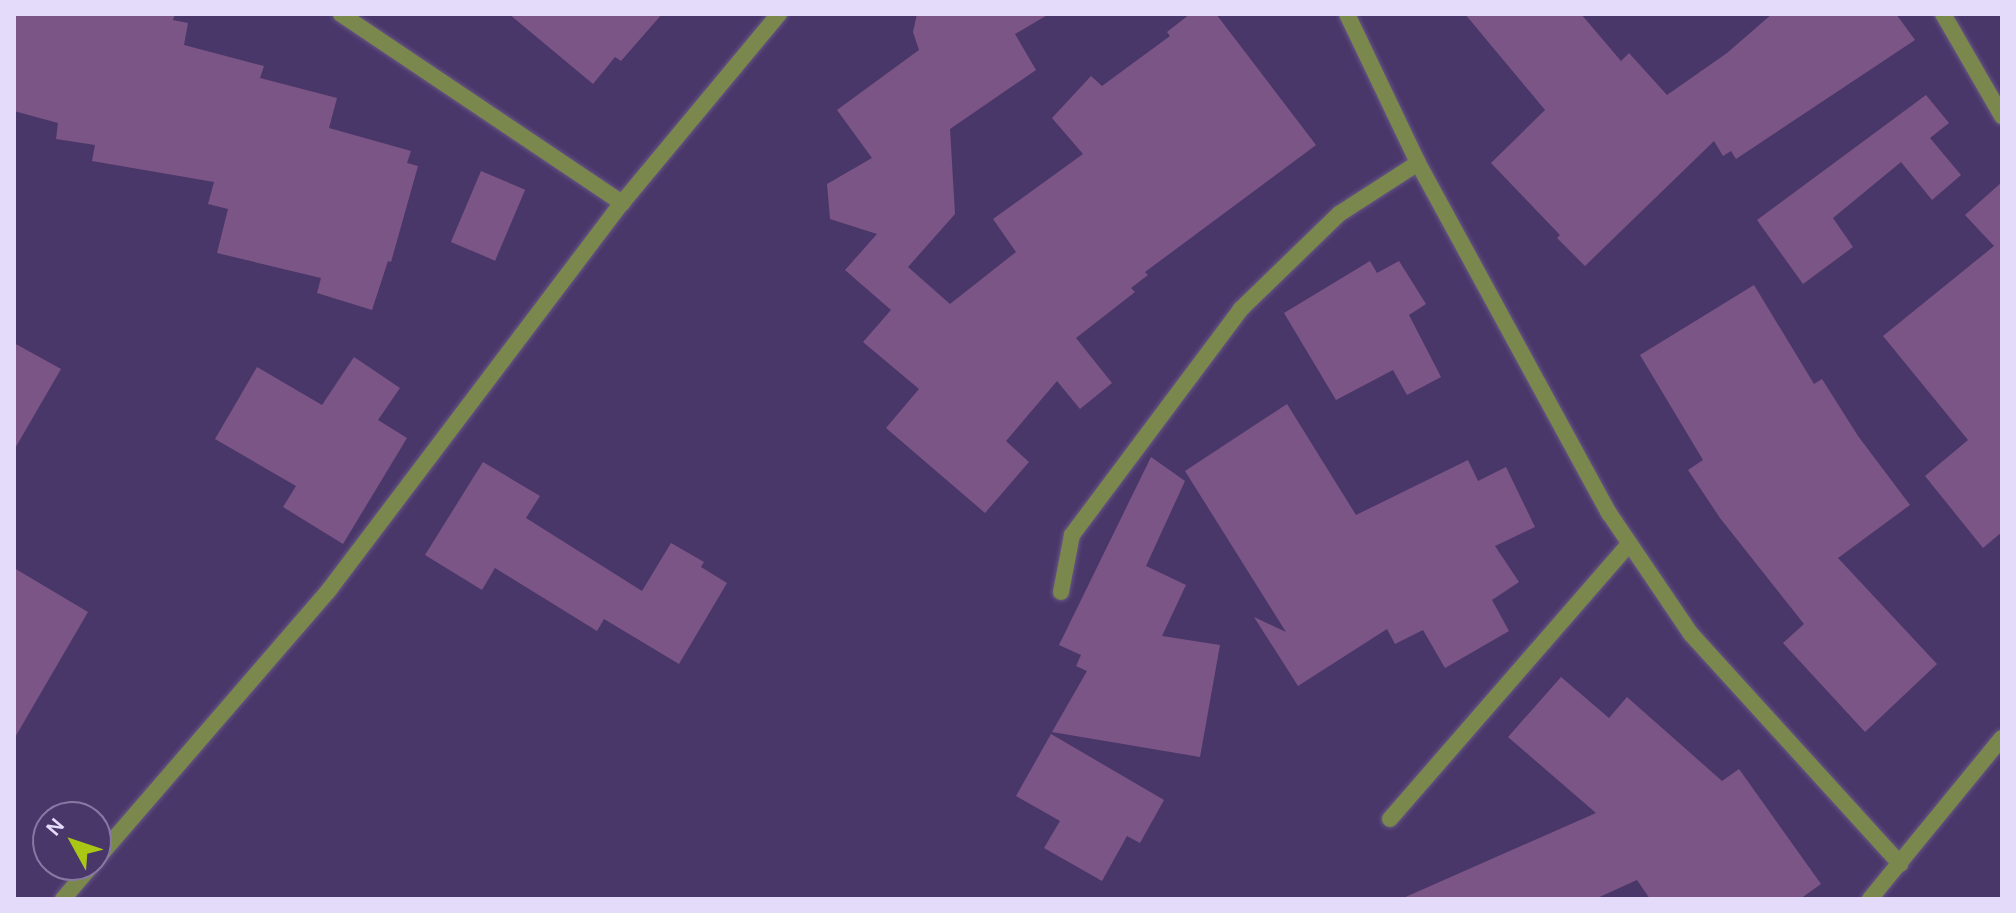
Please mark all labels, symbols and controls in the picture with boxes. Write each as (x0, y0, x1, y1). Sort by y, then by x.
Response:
north arrow (32, 801, 112, 881)
text: N (40, 812, 70, 841)

